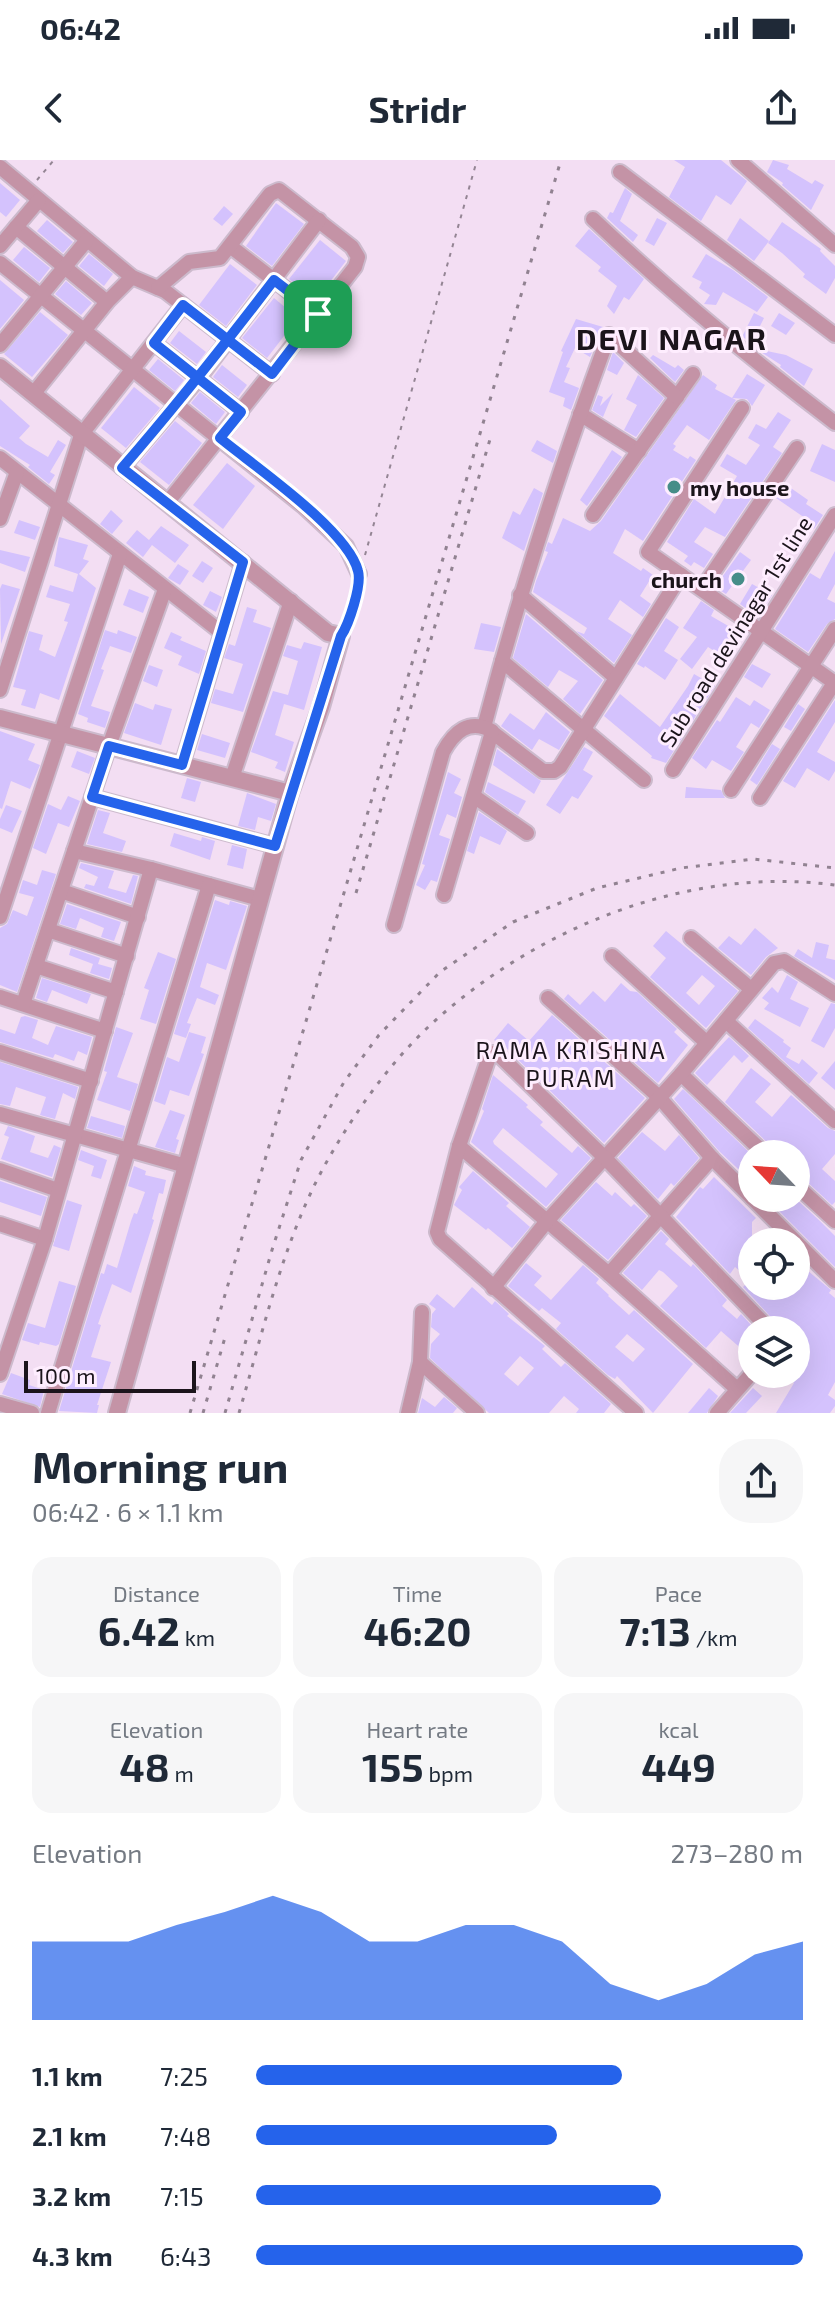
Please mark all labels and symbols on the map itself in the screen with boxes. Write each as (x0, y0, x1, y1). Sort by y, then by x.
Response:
pin (284, 280, 352, 348)
district label: DEVI NAGAR (576, 320, 768, 356)
place label: my house (690, 474, 789, 501)
marker: my house (665, 478, 683, 496)
street label: Sub road devinagar 1st line (653, 511, 817, 751)
place label: church (651, 566, 722, 592)
marker: church (729, 570, 747, 588)
district label: RAMA KRISHNA PURAM (475, 1035, 667, 1092)
north arrow (738, 1140, 810, 1212)
scale bar (24, 1357, 196, 1393)

